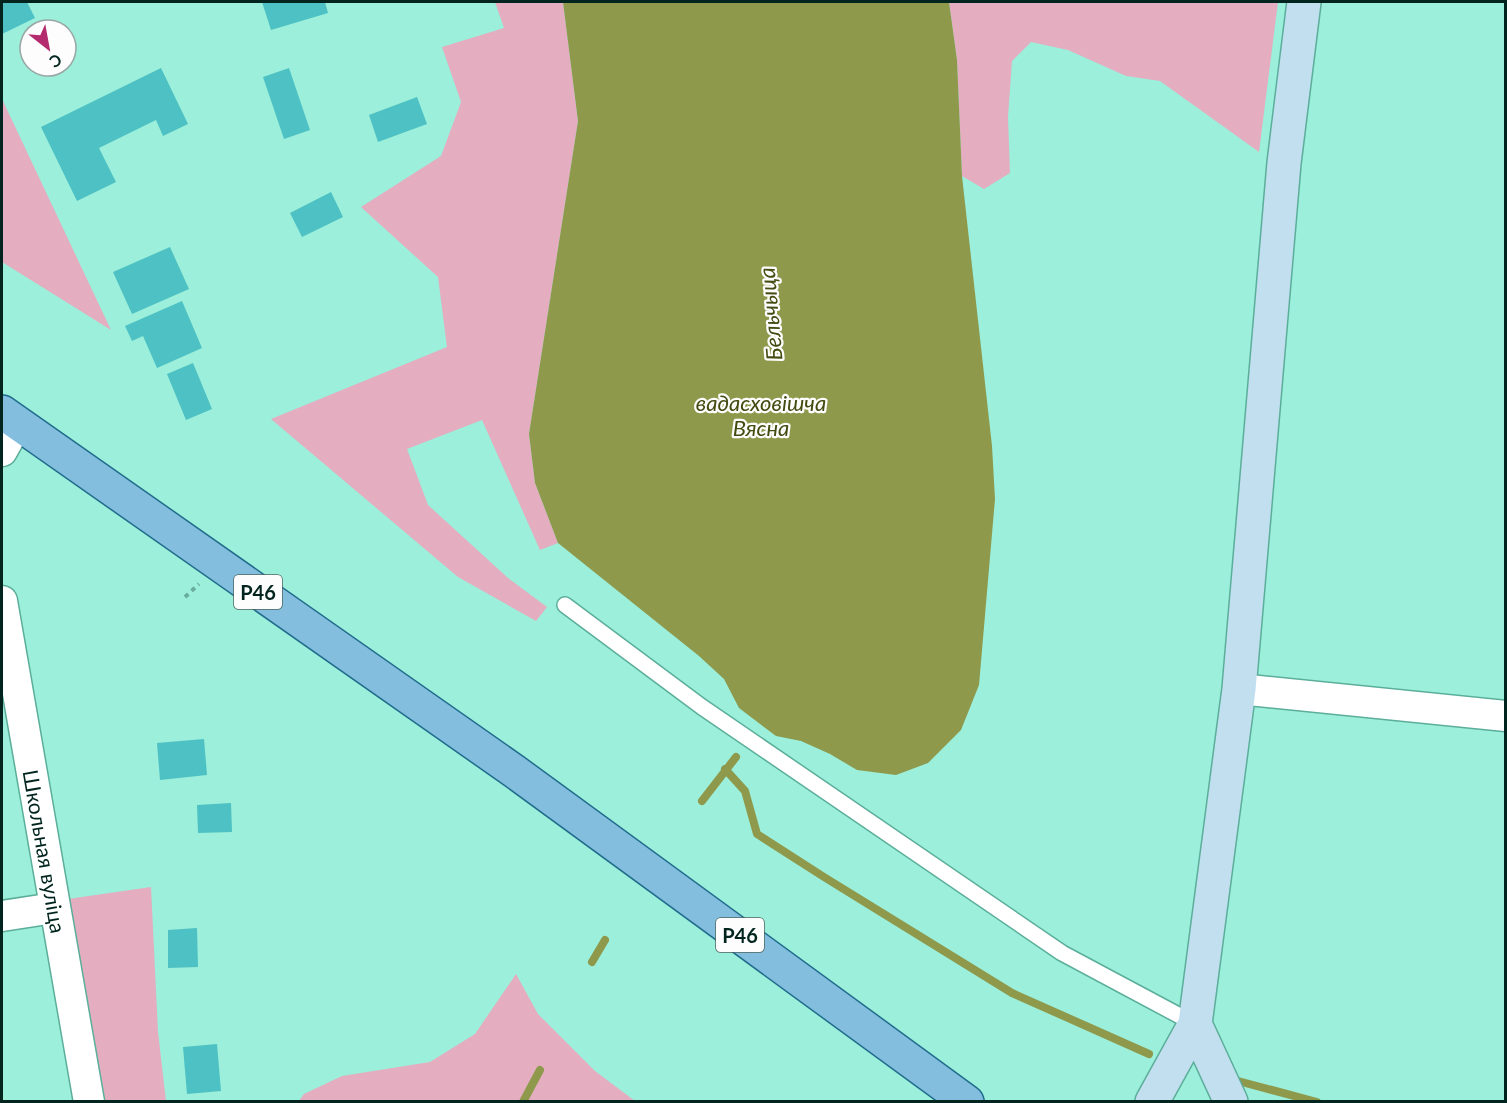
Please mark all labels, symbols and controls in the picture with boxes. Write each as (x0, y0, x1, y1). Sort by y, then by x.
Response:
north arrow (18, 18, 78, 78)
text: С (46, 50, 65, 72)
water label: Бельчыца (752, 266, 788, 362)
water label: вадасховішча Вясна (696, 389, 826, 441)
road number: Р46 (234, 575, 282, 609)
street label: Школьная вуліца (19, 768, 72, 935)
road number: Р46 (716, 918, 764, 952)

